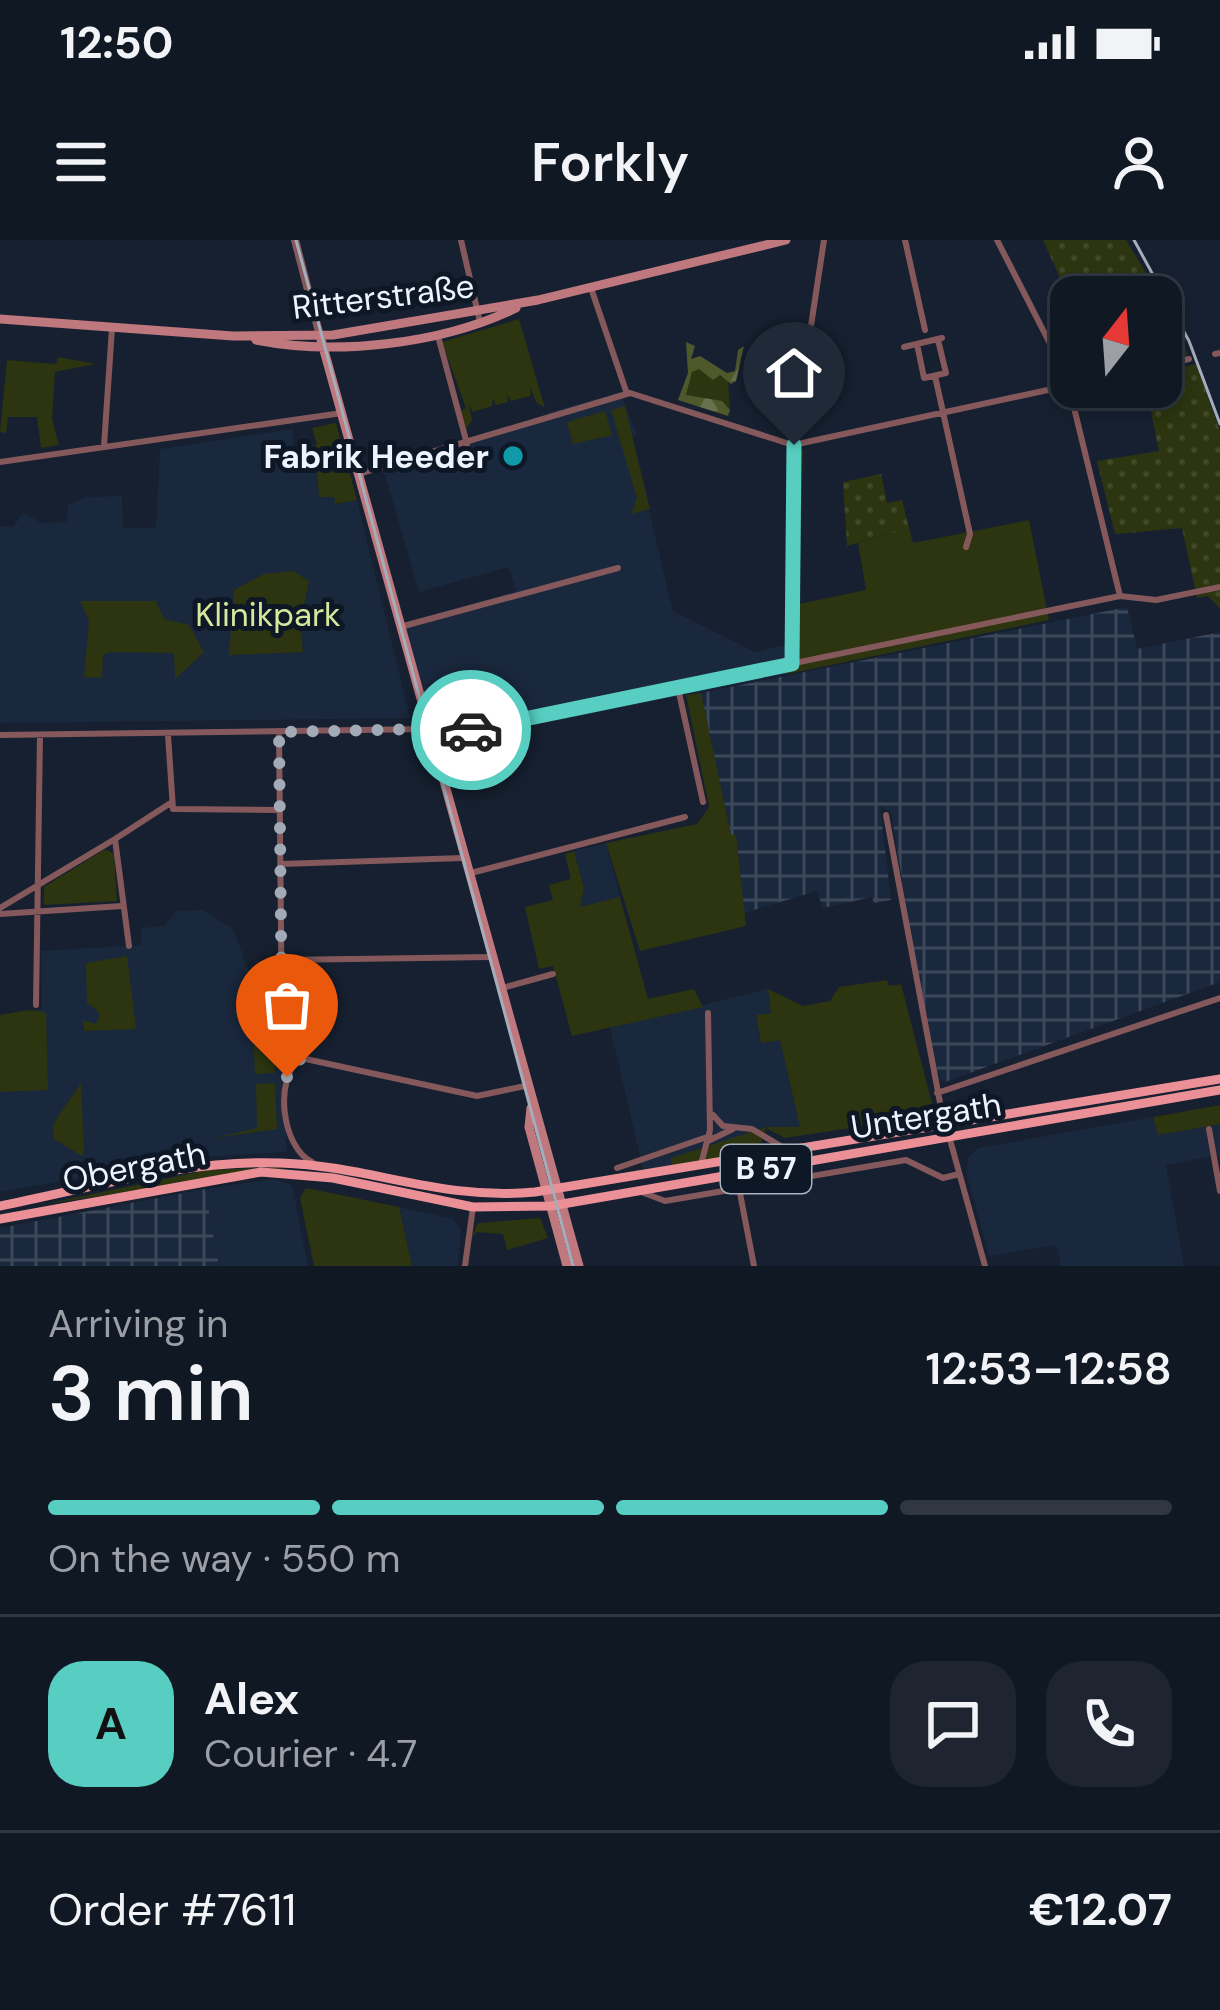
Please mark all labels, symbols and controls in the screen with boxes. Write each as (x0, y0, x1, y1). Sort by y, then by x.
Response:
text: 12:50 (60, 13, 173, 72)
text: Forkly (531, 127, 689, 198)
icon: menu (48, 129, 114, 195)
icon: person (1106, 129, 1172, 195)
street label: Ritterstraße (290, 264, 476, 329)
north arrow (1050, 276, 1182, 408)
map controls (1050, 276, 1182, 408)
pin (743, 322, 845, 445)
icon: home (761, 340, 827, 406)
place label: Fabrik Heeder (263, 435, 489, 478)
marker: Fabrik Heeder (500, 443, 526, 469)
park label: Klinikpark (195, 593, 341, 636)
courier (411, 670, 531, 790)
icon: car (438, 697, 504, 763)
pin (236, 954, 338, 1077)
icon: bag (254, 972, 320, 1038)
street label: Untergath (848, 1082, 1004, 1149)
street label: Obergath (59, 1132, 209, 1201)
road number: B 57 (721, 1145, 811, 1193)
text: Arriving in (48, 1298, 228, 1349)
text: 12:53–12:58 (926, 1339, 1172, 1398)
text: 3 min (48, 1343, 254, 1444)
text: On the way · 550 m (48, 1533, 400, 1584)
button: chat (890, 1661, 1016, 1787)
button: phone (1046, 1661, 1172, 1787)
text: Alex (204, 1669, 299, 1728)
text: A (95, 1694, 127, 1753)
text: Courier · 4.7 (204, 1728, 417, 1779)
text: Order #7611 (48, 1880, 296, 1939)
text: €12.07 (1029, 1880, 1172, 1939)

